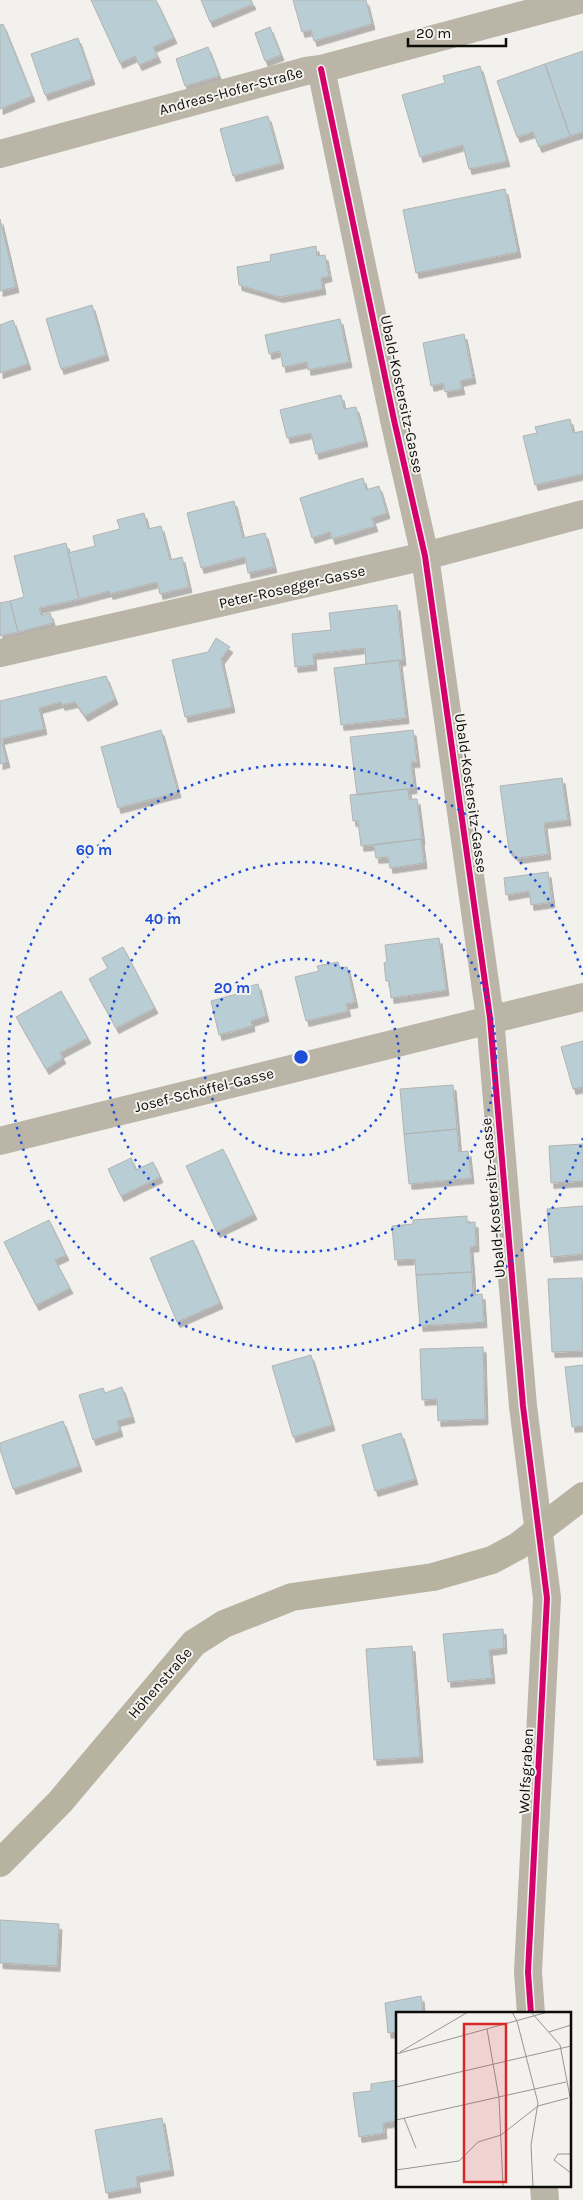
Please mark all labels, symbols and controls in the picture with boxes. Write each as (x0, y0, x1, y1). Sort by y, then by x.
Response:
scale bar (408, 15, 506, 47)
text: 20 m (416, 24, 451, 42)
street label: Andreas-Hofer-Straße (157, 63, 305, 119)
street label: Ubald-Kostersitz-Gasse (376, 313, 428, 475)
street label: Peter-Rosegger-Gasse (217, 561, 367, 613)
street label: Ubald-Kostersitz-Gasse (451, 712, 491, 874)
text: 60 m (76, 841, 112, 859)
text: 40 m (145, 910, 181, 928)
text: 20 m (214, 979, 250, 997)
centre of rings (292, 1048, 310, 1066)
street label: Josef-Schöffel-Gasse (132, 1064, 276, 1116)
street label: Ubald-Kostersitz-Gasse (477, 1117, 509, 1279)
street label: Höhenstraße (124, 1644, 196, 1722)
street label: Wolfsgraben (515, 1728, 537, 1814)
inset map (396, 2012, 570, 2188)

